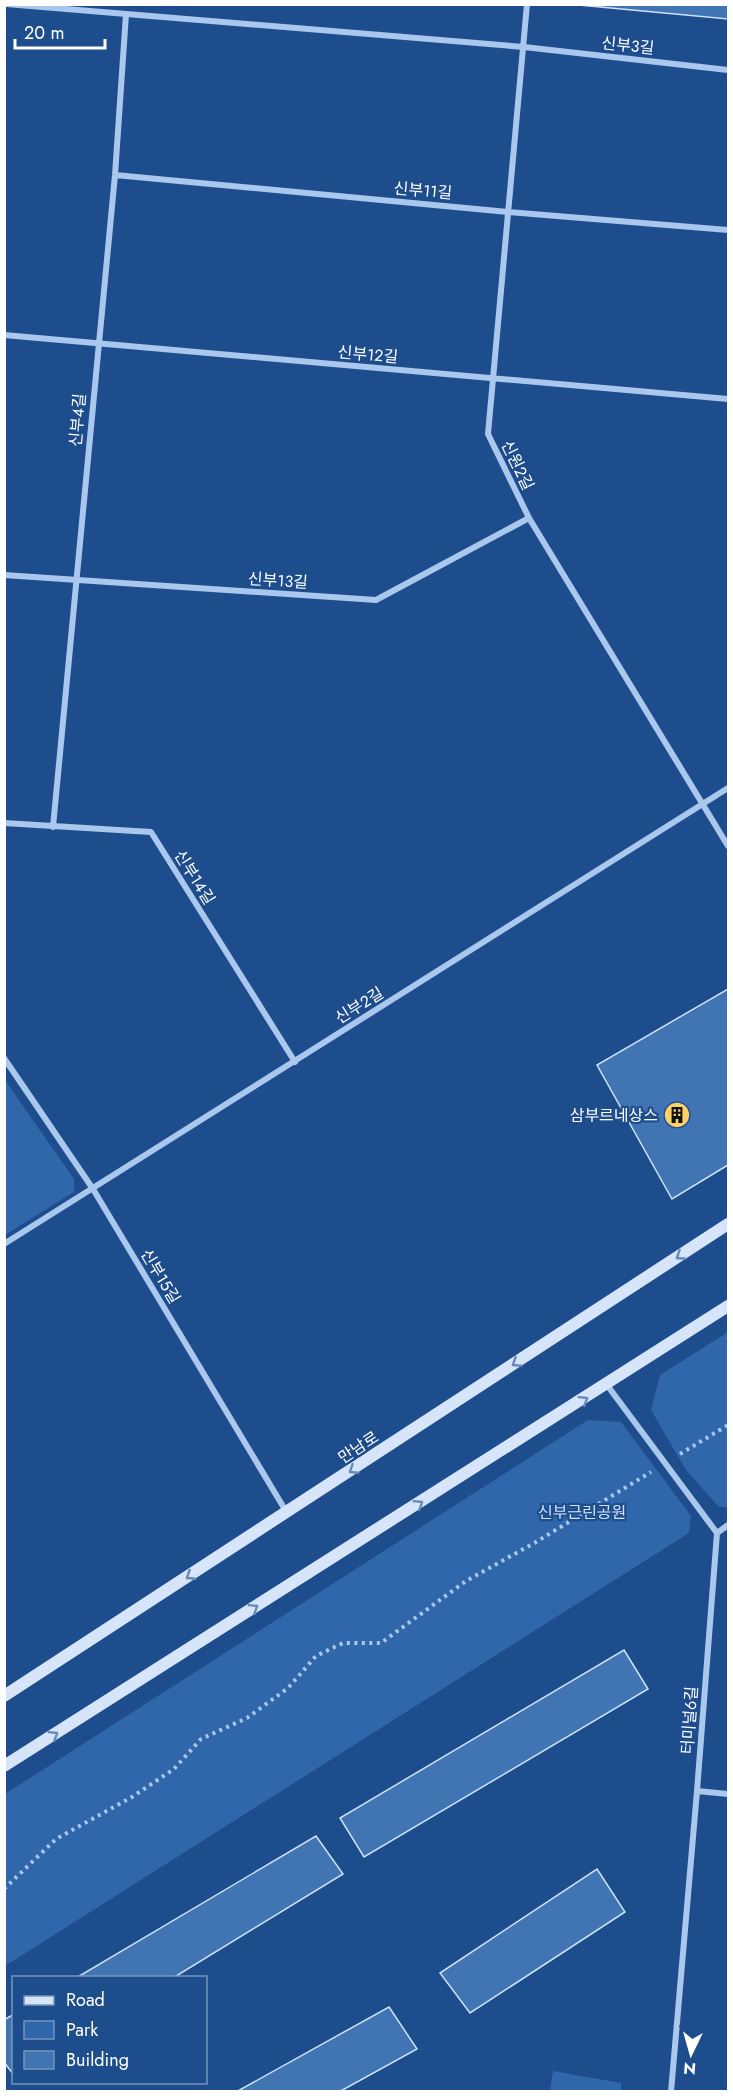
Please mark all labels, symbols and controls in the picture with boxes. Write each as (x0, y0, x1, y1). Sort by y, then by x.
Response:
scale bar (15, 12, 105, 50)
text: 20 m (24, 20, 64, 46)
street label: 신부3길 (600, 31, 655, 60)
street label: 신부11길 (393, 176, 453, 205)
street label: 신부12길 (337, 340, 399, 369)
street label: 신부4길 (64, 392, 91, 448)
street label: 신원2길 (496, 436, 540, 494)
street label: 신부13길 (247, 567, 309, 594)
street label: 신부14길 (169, 845, 220, 909)
street label: 신부2길 (331, 982, 388, 1029)
building icon: 삼부르네상스 (662, 1100, 692, 1130)
place label: 삼부르네상스 (570, 1104, 658, 1127)
street label: 신부15길 (135, 1244, 186, 1308)
one-way arrow (675, 1249, 686, 1260)
one-way arrow (512, 1356, 523, 1367)
one-way arrow (578, 1395, 588, 1407)
street label: 만남로 (333, 1426, 383, 1469)
one-way arrow (349, 1463, 360, 1474)
one-way arrow (412, 1500, 423, 1511)
park label: 신부근린공원 (538, 1501, 626, 1524)
one-way arrow (186, 1569, 196, 1581)
one-way arrow (248, 1604, 258, 1616)
street label: 터미널6길 (676, 1685, 703, 1755)
one-way arrow (47, 1731, 58, 1742)
legend (12, 1976, 207, 2084)
text: Road (66, 1987, 105, 2013)
text: Park (66, 2017, 98, 2043)
north arrow (661, 2024, 721, 2084)
text: Building (66, 2047, 129, 2073)
text: N (682, 2056, 697, 2080)

